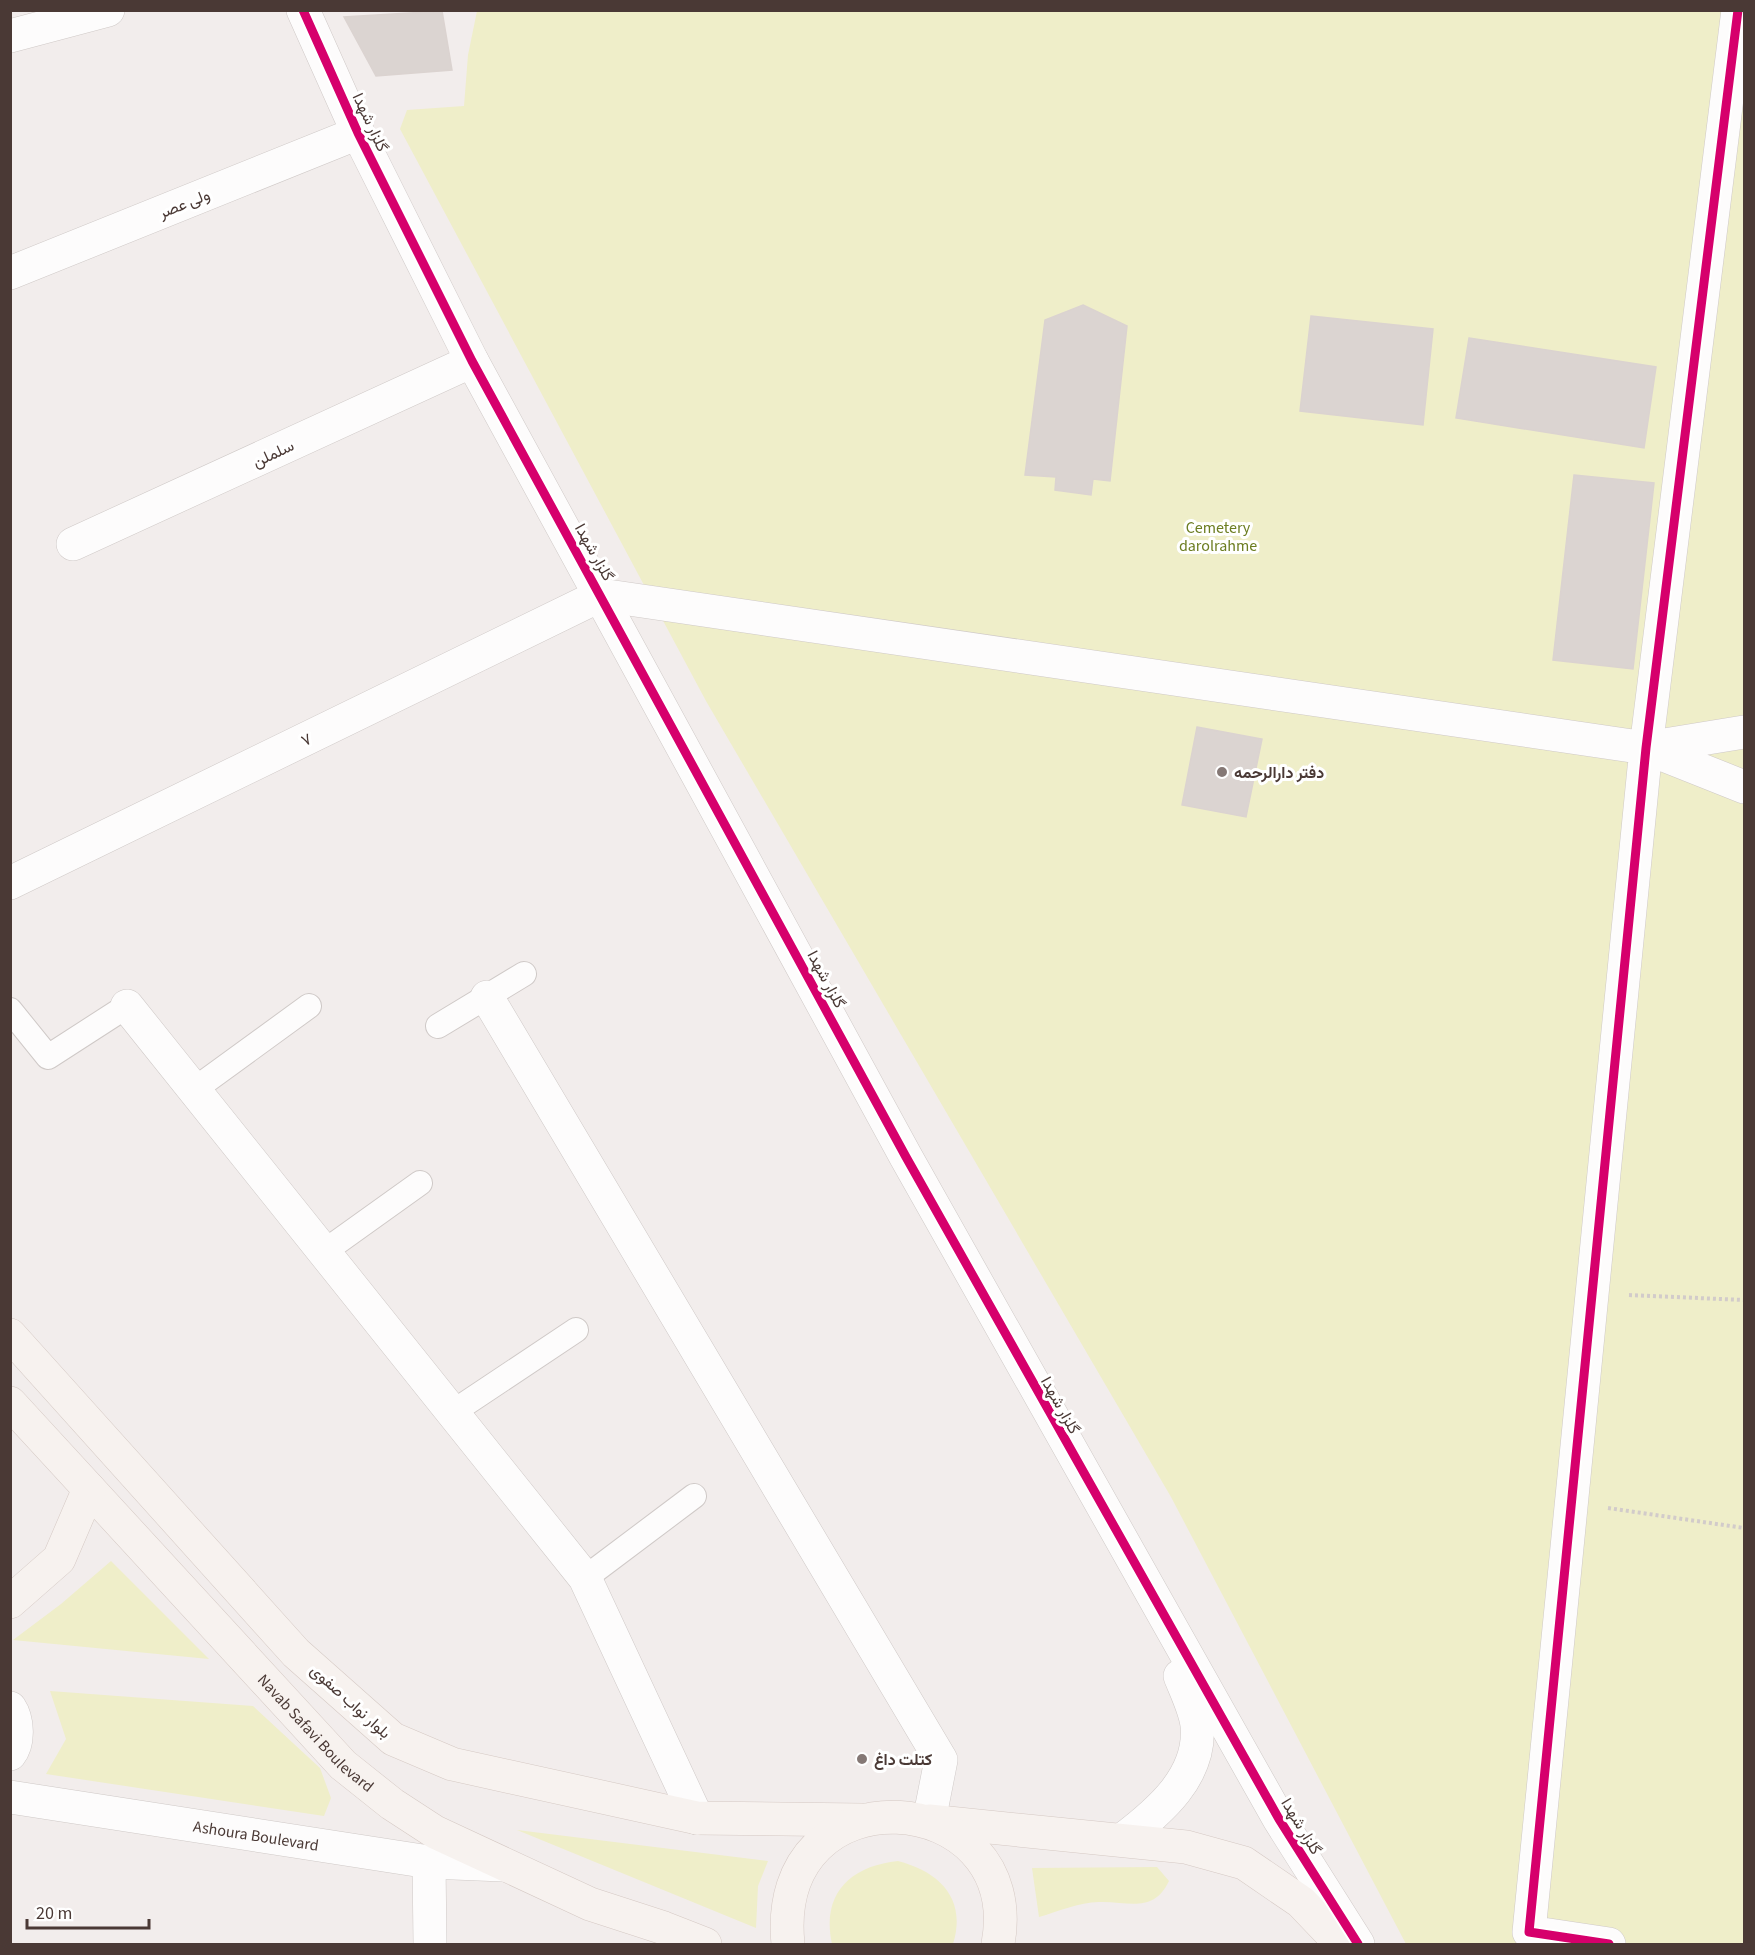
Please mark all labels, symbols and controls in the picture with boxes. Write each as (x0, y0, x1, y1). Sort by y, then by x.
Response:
street label: گلزار شهدا (347, 89, 393, 155)
street label: ولی عصر (154, 184, 213, 225)
street label: سلملن (249, 435, 298, 473)
park label: Cemetery darolrahme (1179, 517, 1257, 557)
street label: گلزار شهدا (569, 520, 619, 585)
street label: ۷ (297, 728, 315, 752)
place label: دفتر دارالرحمه (1234, 762, 1324, 784)
marker: دفتر دارالرحمه (1215, 765, 1229, 779)
street label: گلزار شهدا (802, 947, 850, 1012)
street label: گلزار شهدا (1035, 1373, 1085, 1438)
street label: بلوار نواب صفوی (305, 1660, 395, 1744)
street label: Navab Safavi Boulevard (252, 1669, 378, 1797)
place label: کتلت داغ (874, 1749, 932, 1771)
marker: کتلت داغ (855, 1752, 869, 1766)
street label: گلزار شهدا (1276, 1794, 1327, 1859)
street label: Ashoura Boulevard (192, 1816, 320, 1857)
scale bar (27, 1892, 148, 1930)
text: 20 m (36, 1901, 72, 1926)

